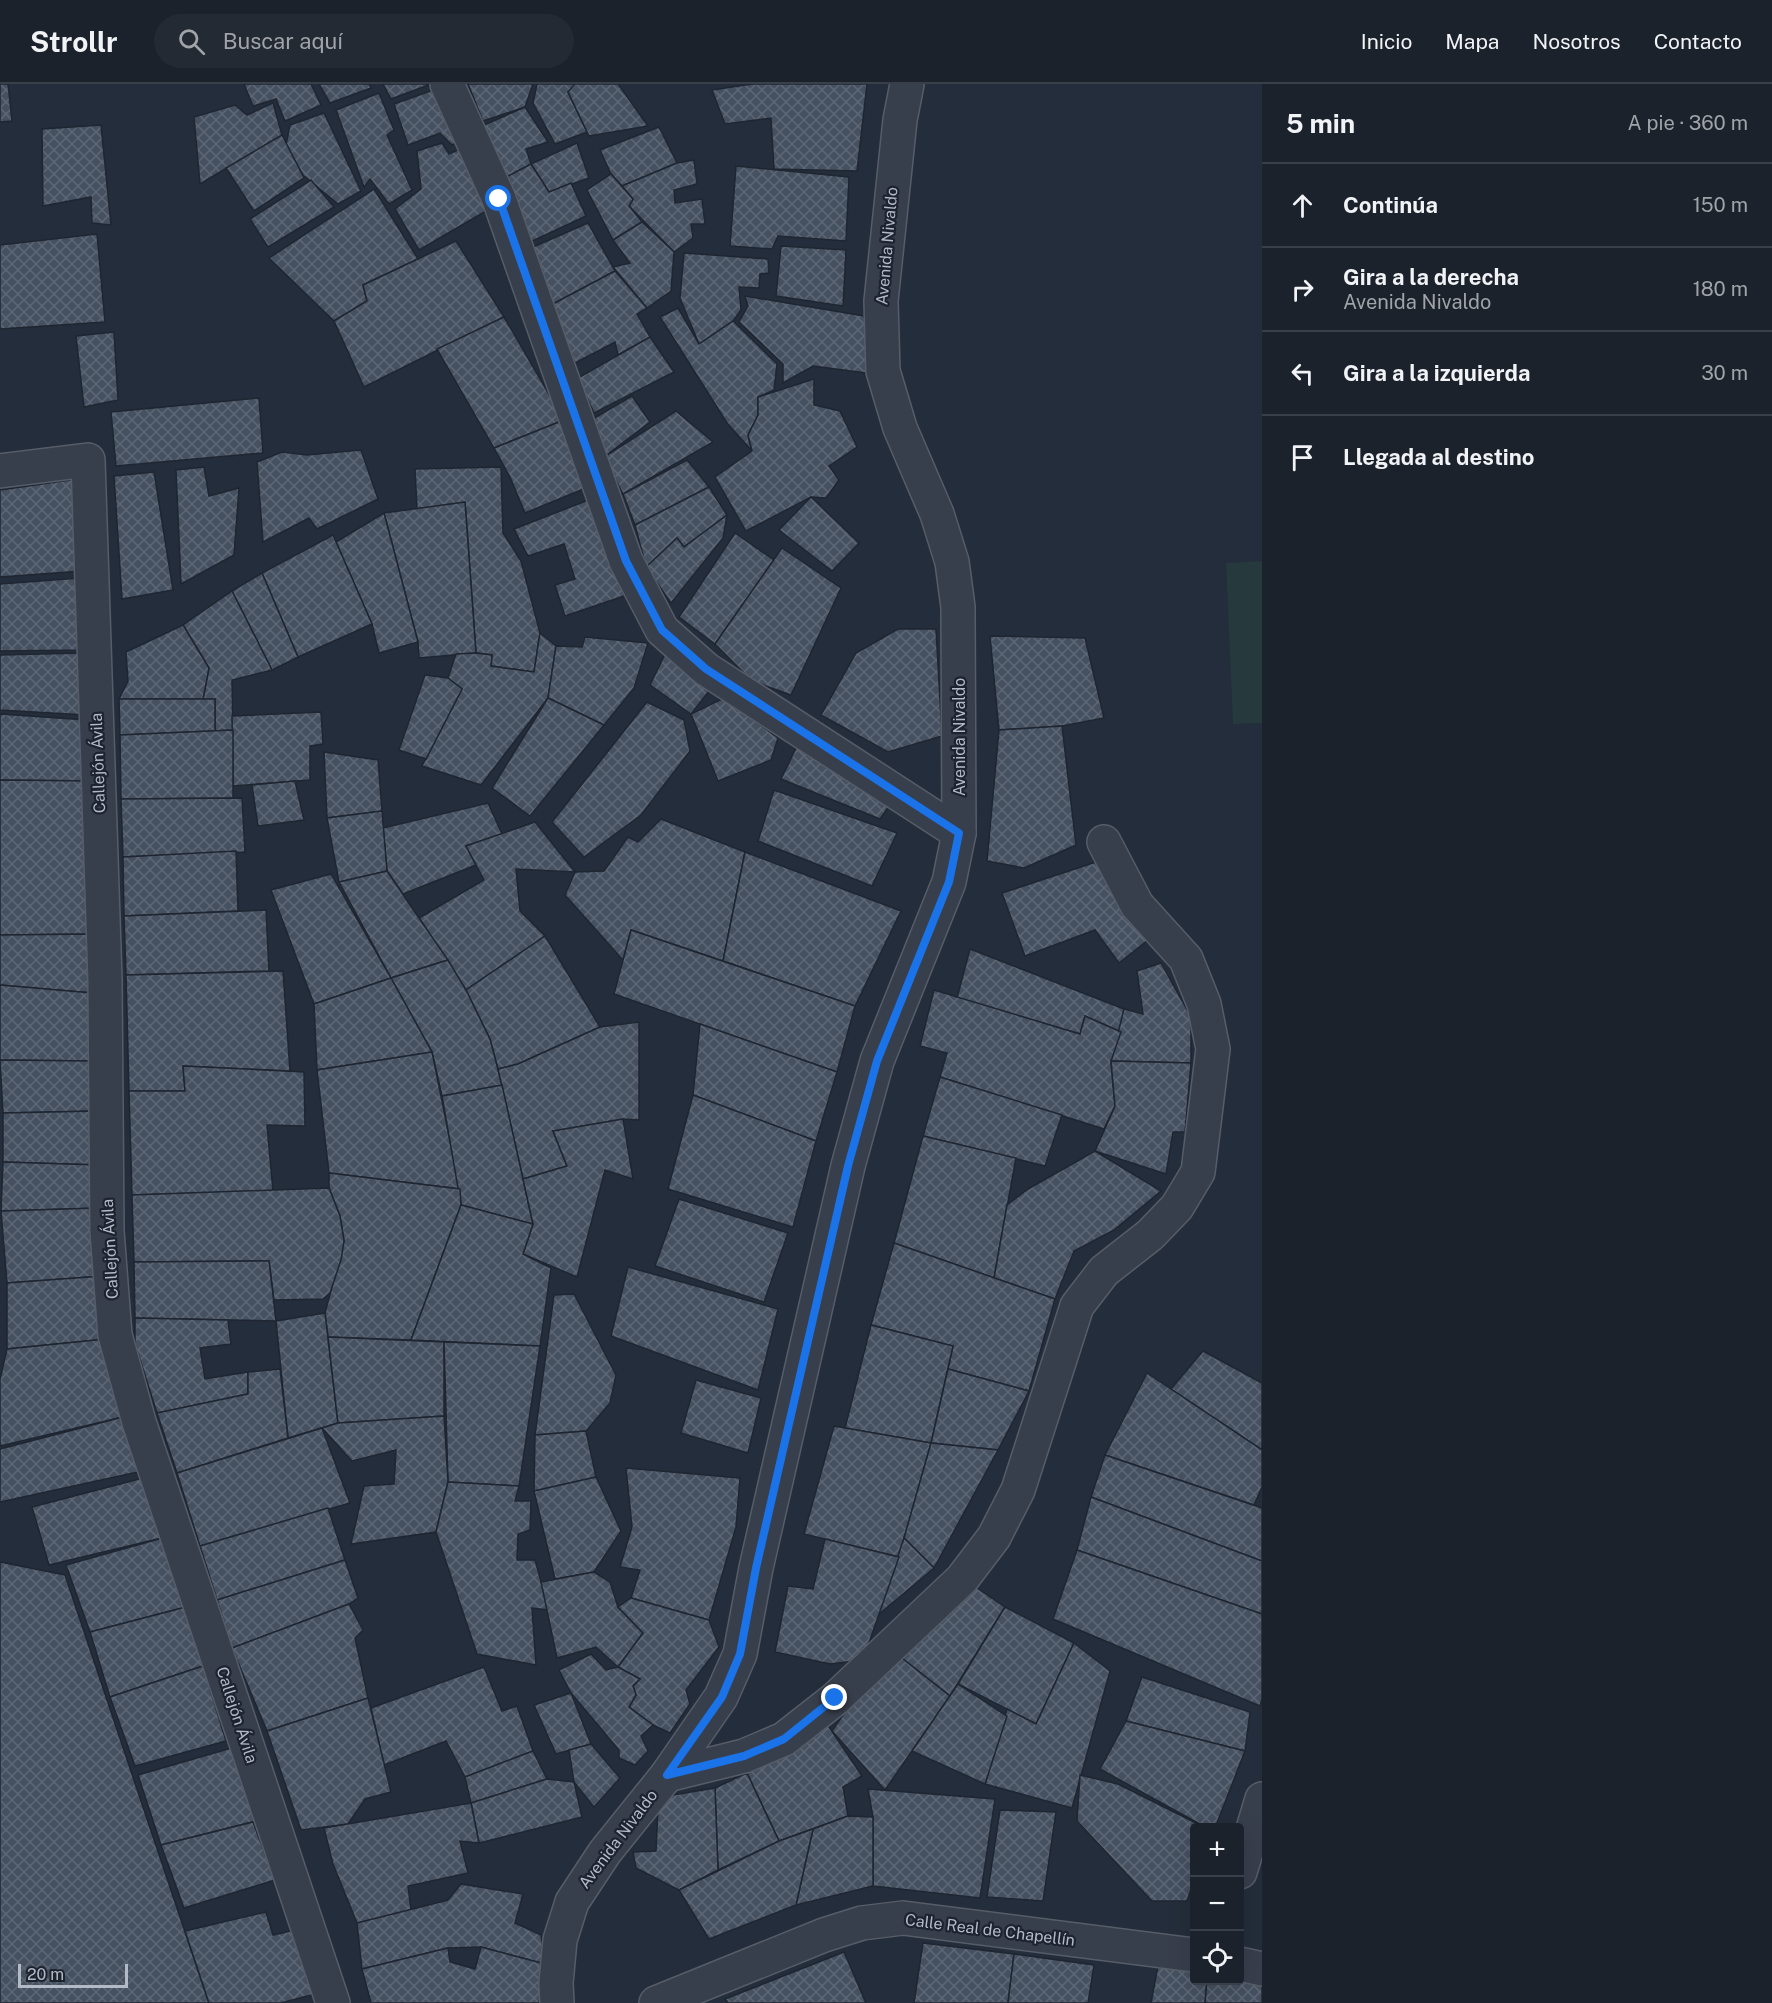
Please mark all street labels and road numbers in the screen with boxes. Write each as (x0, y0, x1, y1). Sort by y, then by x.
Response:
street label: Avenida Nivaldo (872, 186, 902, 306)
street label: Avenida Nivaldo (950, 678, 969, 796)
street label: Callejón Ávila (86, 713, 109, 814)
street label: Callejón Ávila (97, 1198, 122, 1300)
street label: Callejón Ávila (212, 1664, 262, 1766)
street label: Avenida Nivaldo (575, 1786, 661, 1892)
street label: Calle Real de Chapellín (904, 1910, 1076, 1950)

